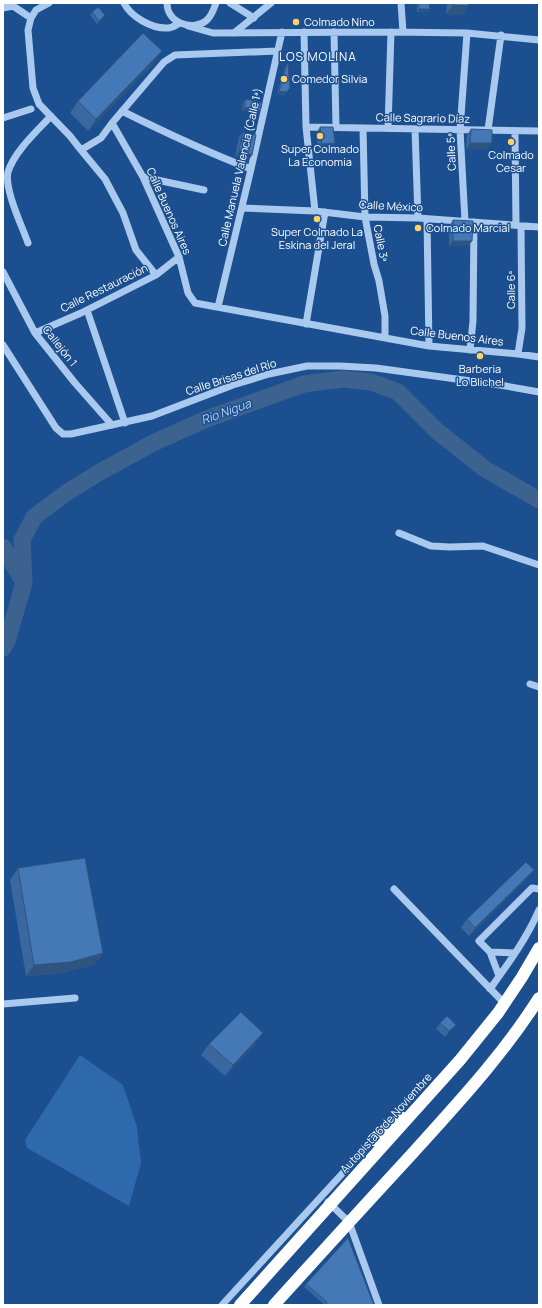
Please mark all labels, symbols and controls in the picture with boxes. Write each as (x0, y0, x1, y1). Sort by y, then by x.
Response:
place label: Colmado Nino (304, 14, 375, 29)
marker: Colmado Nino (291, 17, 301, 27)
district label: LOS MOLINA (279, 48, 357, 65)
place label: Comedor Silvia (292, 71, 367, 86)
marker: Comedor Silvia (279, 74, 289, 84)
street label: Calle Manuela Valencia (Calle 1ª) (214, 86, 265, 248)
street label: Calle Sagrario Díaz (376, 109, 470, 126)
marker: Super Colmado La Economia (315, 131, 325, 141)
street label: Calle 5ª (442, 132, 459, 171)
marker: Colmado Cesar (506, 137, 516, 147)
place label: Super Colmado La Economia (281, 141, 359, 169)
place label: Colmado Cesar (488, 147, 534, 175)
street label: Calle Buenos Aires (144, 165, 195, 257)
street label: Calle México (359, 196, 424, 215)
marker: Super Colmado La Eskina del Jeral (312, 214, 322, 224)
place label: Colmado Marcial (426, 220, 510, 235)
street label: Calle 3ª (371, 223, 393, 263)
marker: Colmado Marcial (413, 223, 423, 233)
place label: Super Colmado La Eskina del Jeral (271, 224, 363, 252)
street label: Calle Restauración (58, 260, 150, 315)
street label: Calle 6ª (503, 270, 518, 309)
street label: Callejón 1 (40, 322, 81, 369)
street label: Calle Buenos Aires (410, 322, 505, 349)
marker: Barberia Lo Blichel (475, 351, 485, 361)
street label: Calle Brisas del Río (184, 355, 279, 398)
place label: Barberia Lo Blichel (456, 361, 504, 389)
water label: Río Nigua (199, 394, 254, 428)
street label: Autopista 6 de Noviembre (336, 1069, 435, 1176)

